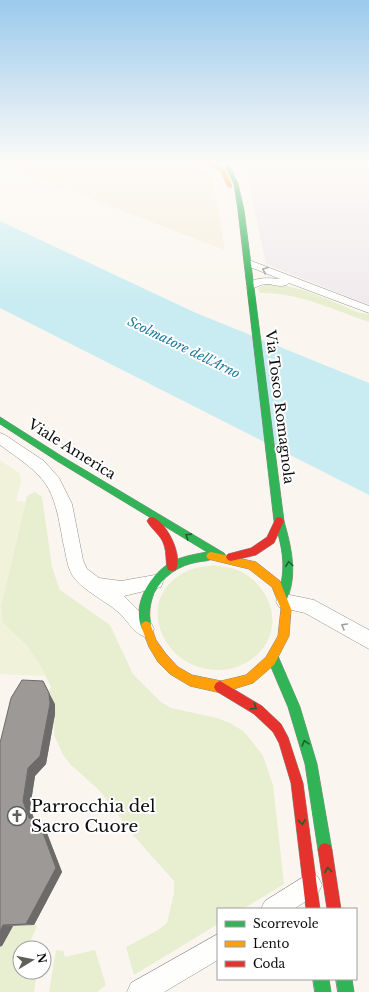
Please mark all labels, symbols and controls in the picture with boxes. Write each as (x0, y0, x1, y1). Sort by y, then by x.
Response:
one-way arrow (261, 266, 268, 274)
water label: Scolmatore dell'Arno (125, 313, 243, 382)
street label: Via Tosco Romagnola (261, 328, 298, 485)
street label: Viale America (24, 414, 119, 483)
one-way arrow (185, 533, 192, 540)
one-way arrow (285, 561, 294, 567)
one-way arrow (341, 624, 348, 631)
one-way arrow (249, 702, 256, 709)
one-way arrow (301, 739, 310, 746)
place label: Parrocchia del Sacro Cuore (31, 796, 156, 837)
church icon: Parrocchia del Sacro Cuore (6, 805, 28, 827)
one-way arrow (297, 819, 306, 825)
one-way arrow (324, 867, 333, 873)
legend (217, 908, 357, 980)
text: Scorrevole (253, 916, 319, 931)
text: Lento (253, 936, 289, 951)
north arrow (12, 940, 52, 980)
text: N (34, 952, 50, 965)
text: Coda (253, 956, 286, 971)

